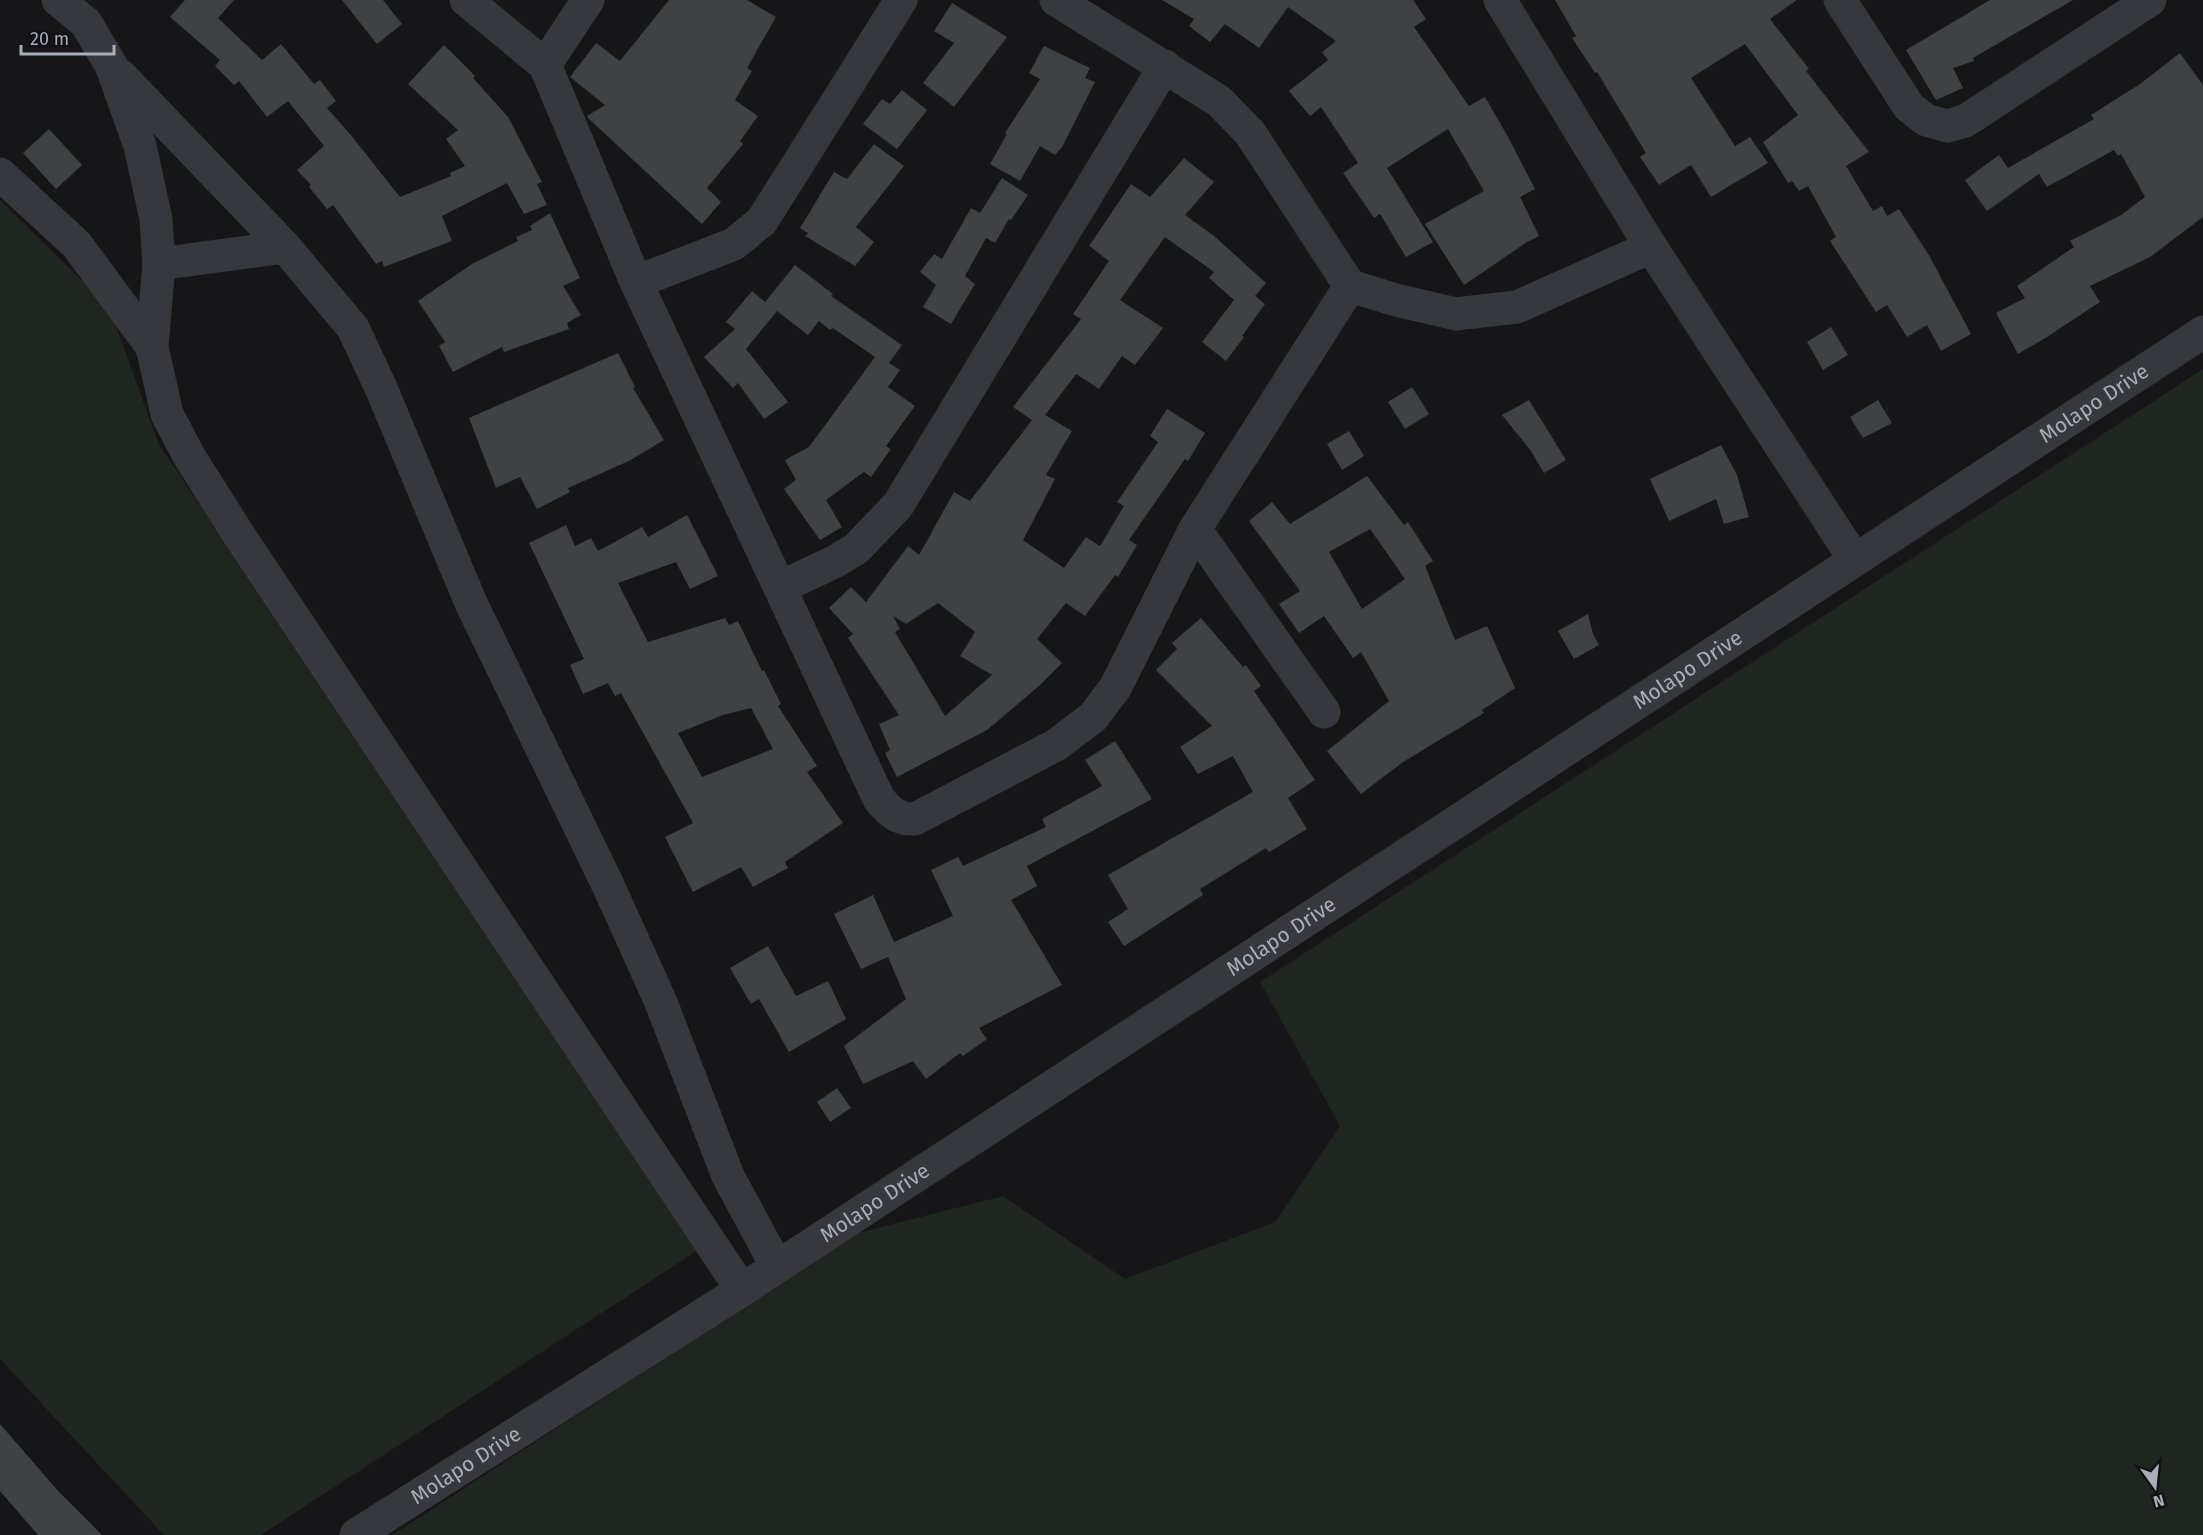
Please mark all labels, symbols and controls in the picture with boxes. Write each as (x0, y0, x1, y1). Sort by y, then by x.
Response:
scale bar (21, 18, 114, 56)
text: 20 m (30, 28, 69, 50)
street label: Molapo Drive (2034, 358, 2154, 449)
street label: Molapo Drive (1628, 625, 1747, 715)
street label: Molapo Drive (1222, 891, 1341, 982)
street label: Molapo Drive (815, 1158, 935, 1248)
street label: Molapo Drive (406, 1421, 526, 1510)
north arrow (2125, 1457, 2185, 1517)
text: N (2151, 1490, 2166, 1512)

